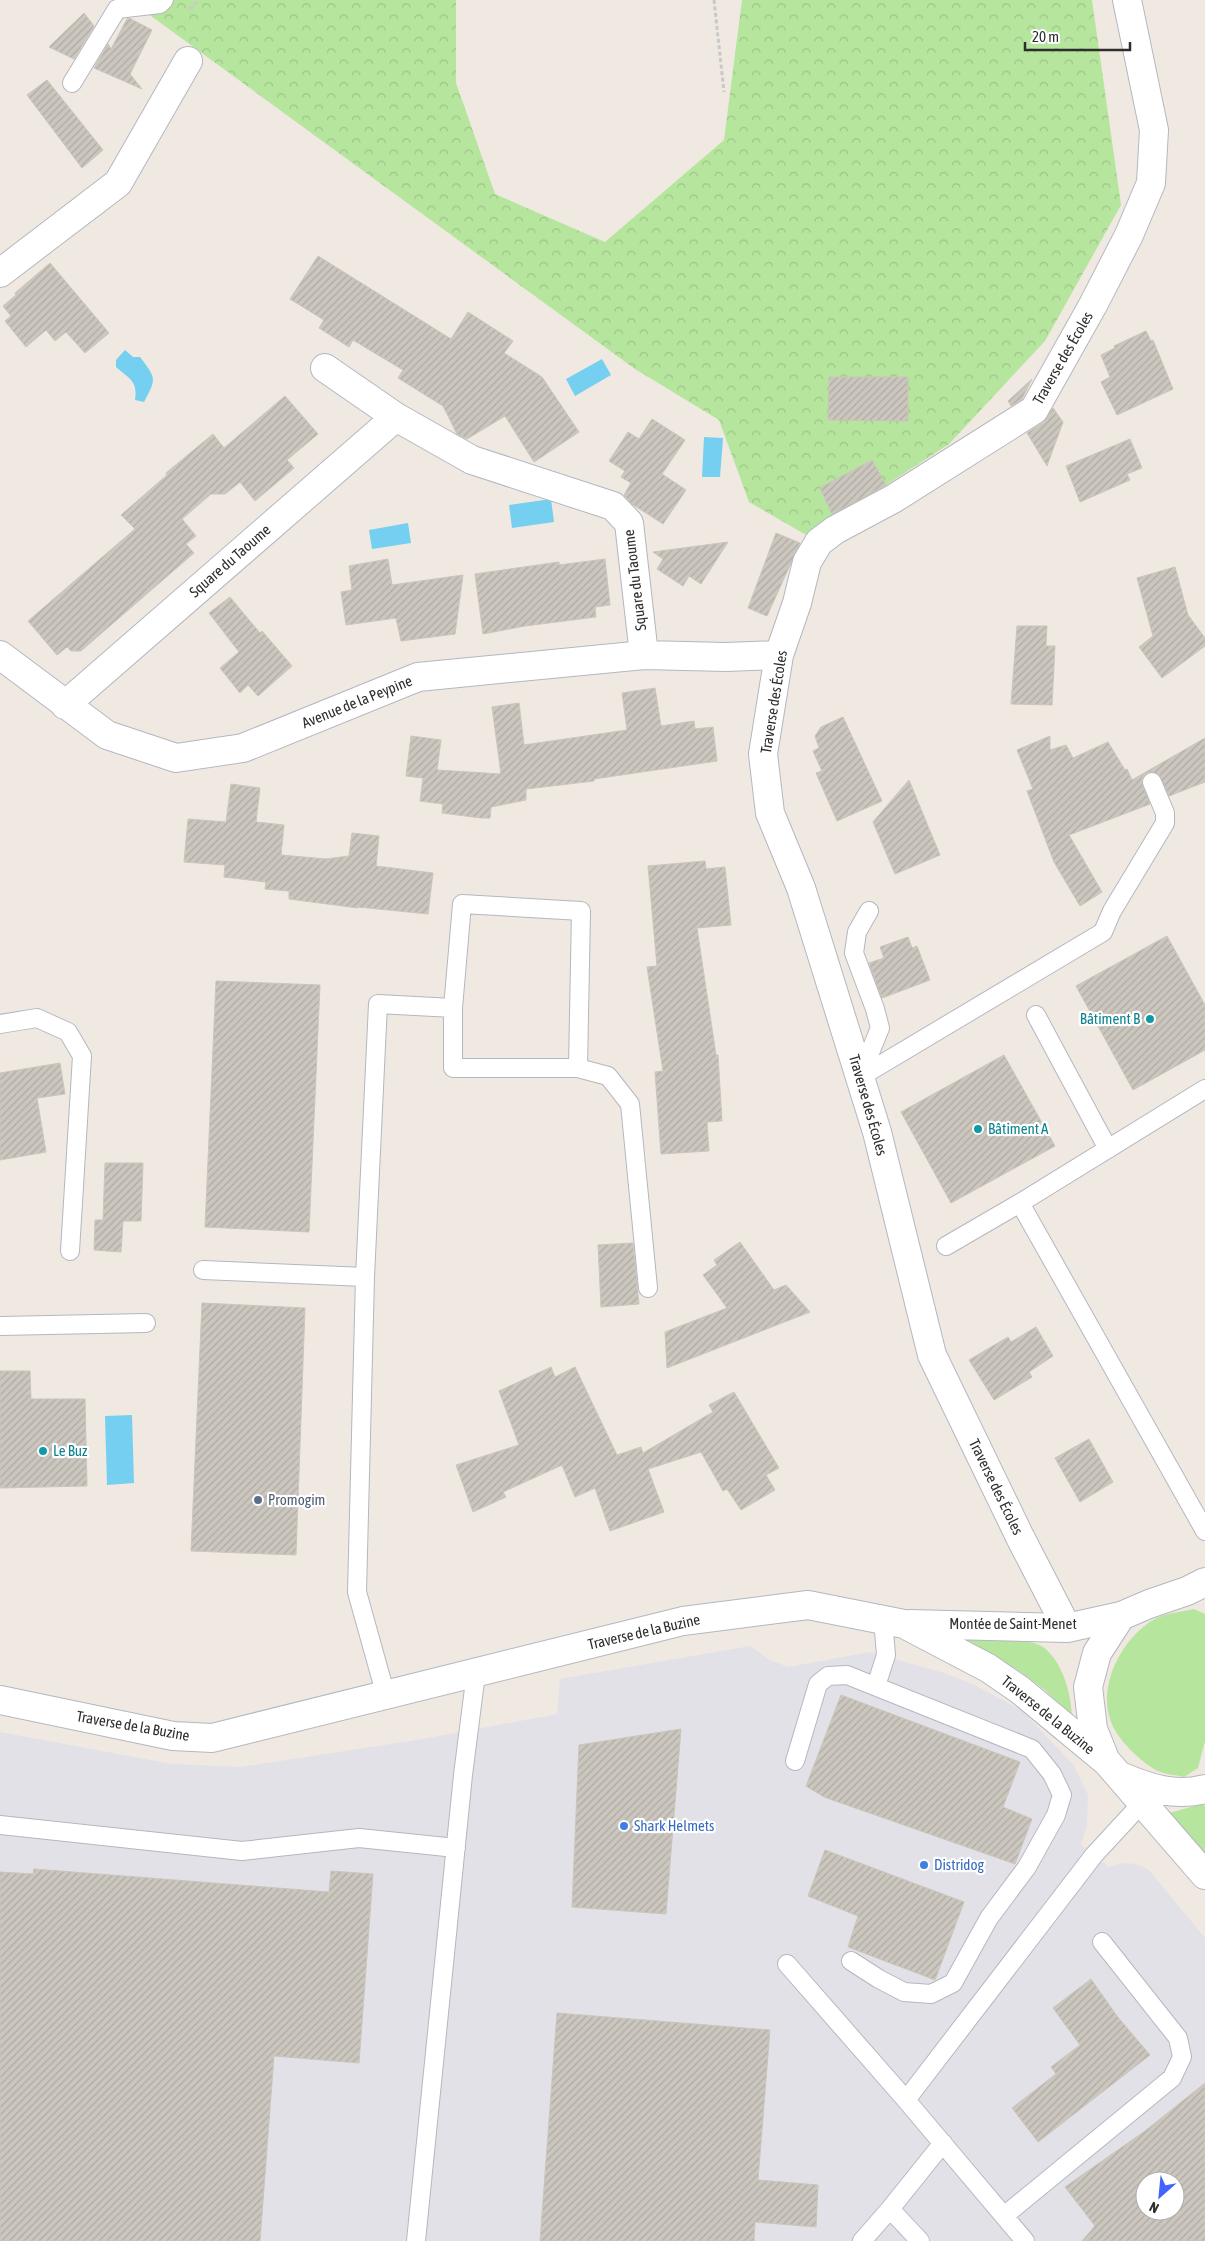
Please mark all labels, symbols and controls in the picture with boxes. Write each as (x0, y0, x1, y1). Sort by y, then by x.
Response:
scale bar (1025, 20, 1130, 52)
text: 20 m (1032, 28, 1059, 45)
street label: Traverse des Écoles (1029, 308, 1096, 407)
street label: Square du Taoume (186, 521, 274, 600)
street label: Square du Taoume (620, 528, 649, 632)
street label: Traverse des Écoles (757, 649, 790, 755)
street label: Avenue de la Peypine (299, 672, 415, 731)
place label: Bâtiment B (1080, 1010, 1140, 1027)
marker: Bâtiment B (1144, 1013, 1156, 1025)
street label: Traverse des Écoles (846, 1052, 891, 1157)
place label: Bâtiment A (988, 1120, 1049, 1137)
marker: Bâtiment A (972, 1123, 984, 1135)
street label: Traverse des Écoles (966, 1436, 1027, 1537)
place label: Le Buz (53, 1442, 88, 1459)
marker: Le Buz (37, 1445, 49, 1457)
place label: Promogim (268, 1491, 325, 1508)
marker: Promogim (252, 1494, 264, 1506)
street label: Traverse de la Buzine (586, 1610, 702, 1653)
street label: Montée de Saint-Menet (949, 1615, 1077, 1632)
street label: Traverse de la Buzine (998, 1672, 1098, 1757)
street label: Traverse de la Buzine (75, 1707, 191, 1744)
place label: Shark Helmets (634, 1817, 714, 1834)
marker: Shark Helmets (618, 1820, 630, 1832)
place label: Distridog (934, 1856, 985, 1873)
marker: Distridog (918, 1859, 930, 1871)
north arrow (1135, 2171, 1185, 2221)
text: N (1147, 2199, 1161, 2217)

